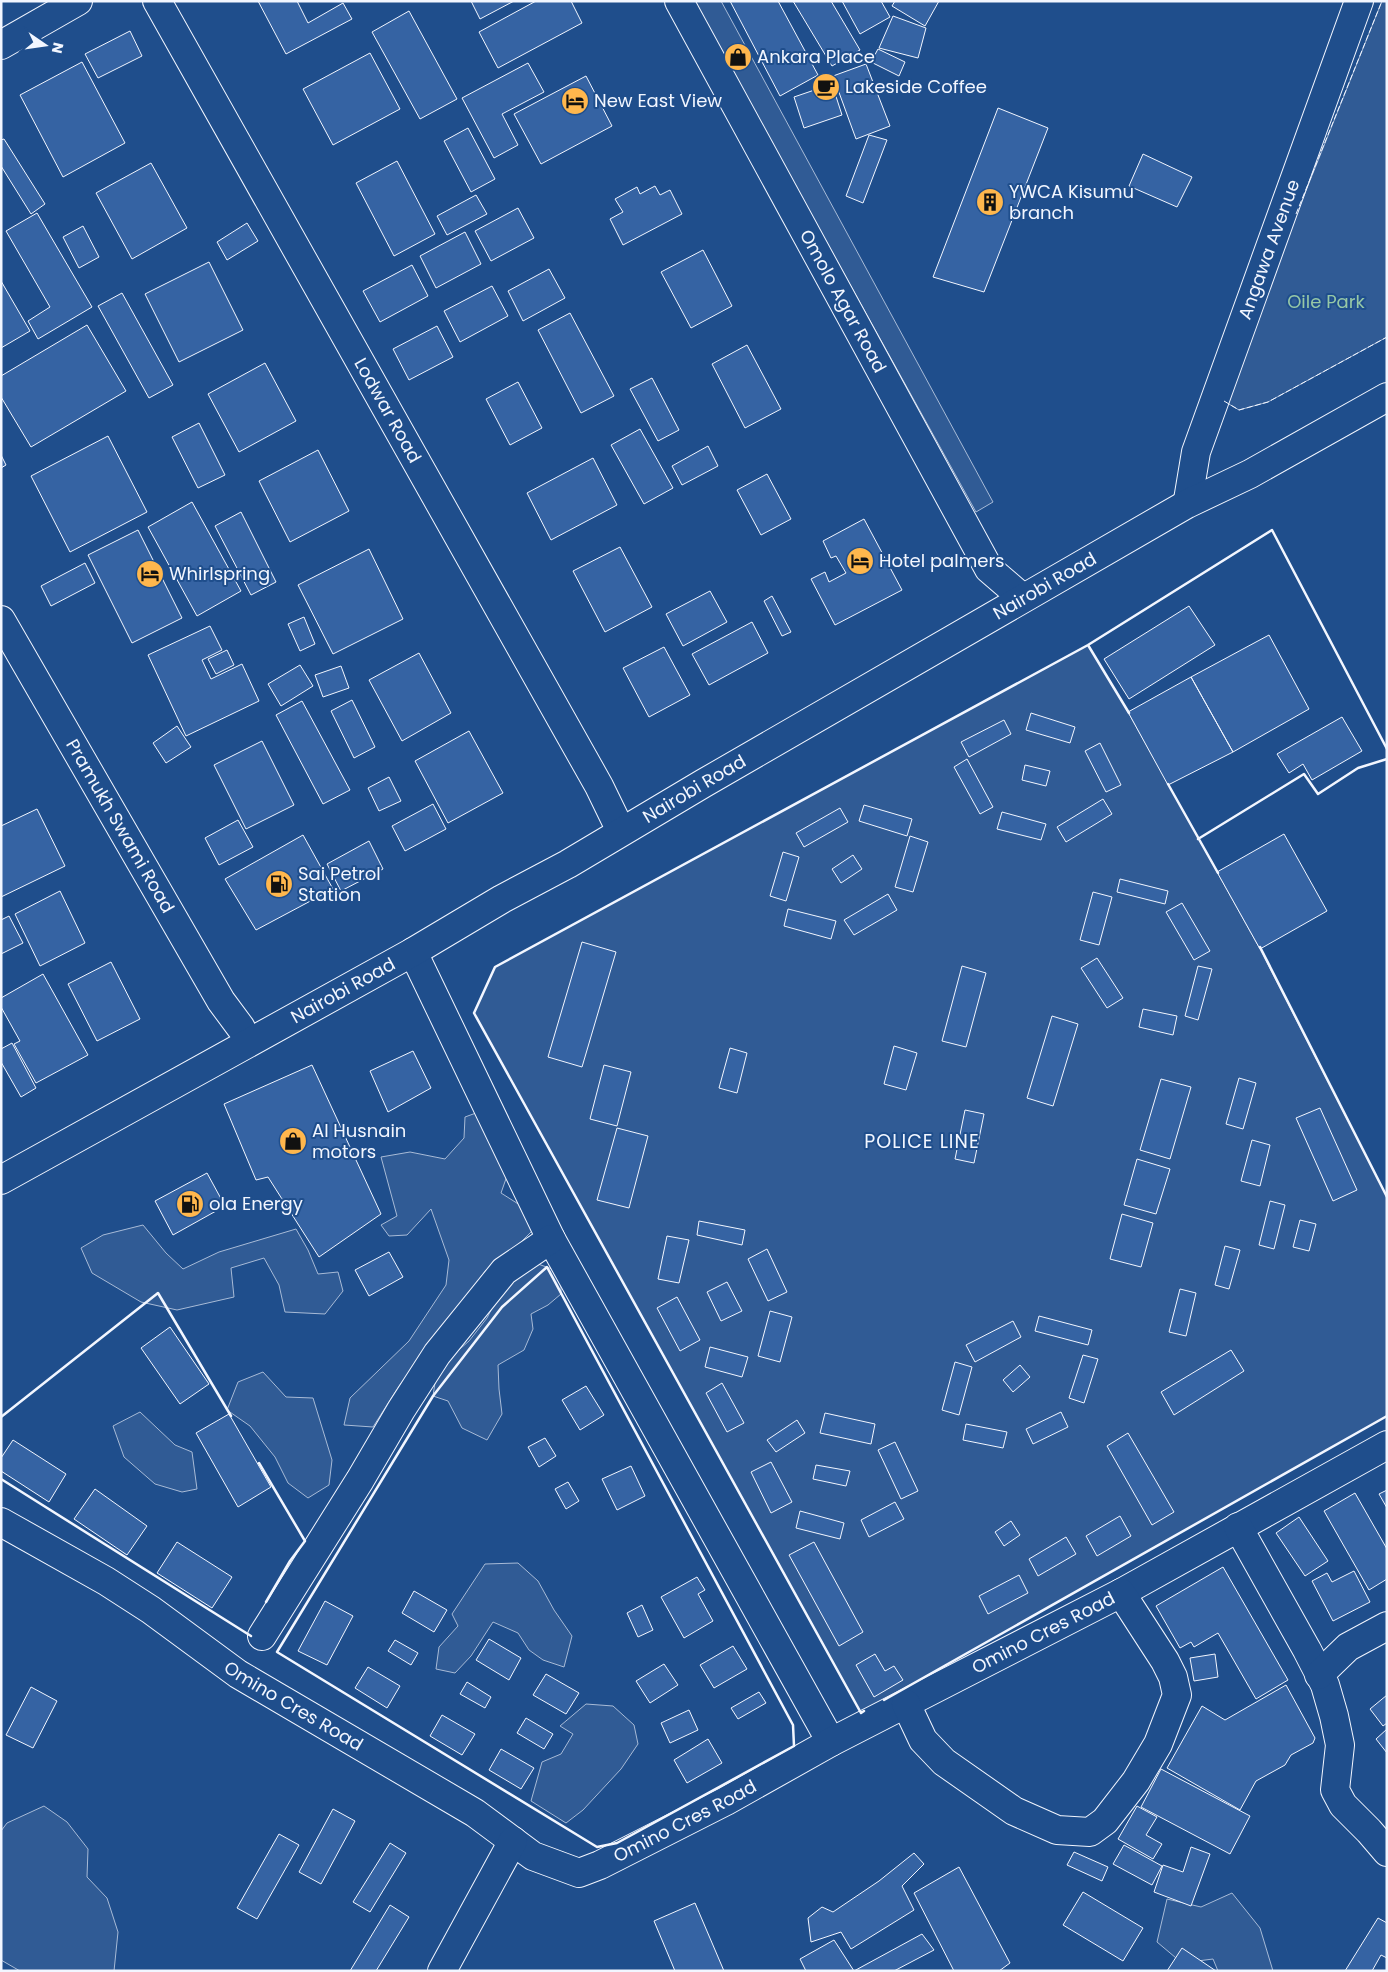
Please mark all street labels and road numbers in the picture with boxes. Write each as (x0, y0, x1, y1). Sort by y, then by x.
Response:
street label: Angawa Avenue (1232, 176, 1306, 323)
street label: Omolo Agar Road (794, 225, 893, 377)
street label: Lodwar Road (348, 353, 428, 467)
street label: Nairobi Road (988, 546, 1101, 626)
street label: Pramukh Swami Road (60, 734, 181, 917)
street label: Nairobi Road (638, 749, 750, 829)
street label: Nairobi Road (286, 951, 400, 1029)
street label: Omino Cres Road (967, 1585, 1119, 1680)
street label: Omino Cres Road (219, 1655, 368, 1757)
street label: Omino Cres Road (609, 1773, 761, 1868)

